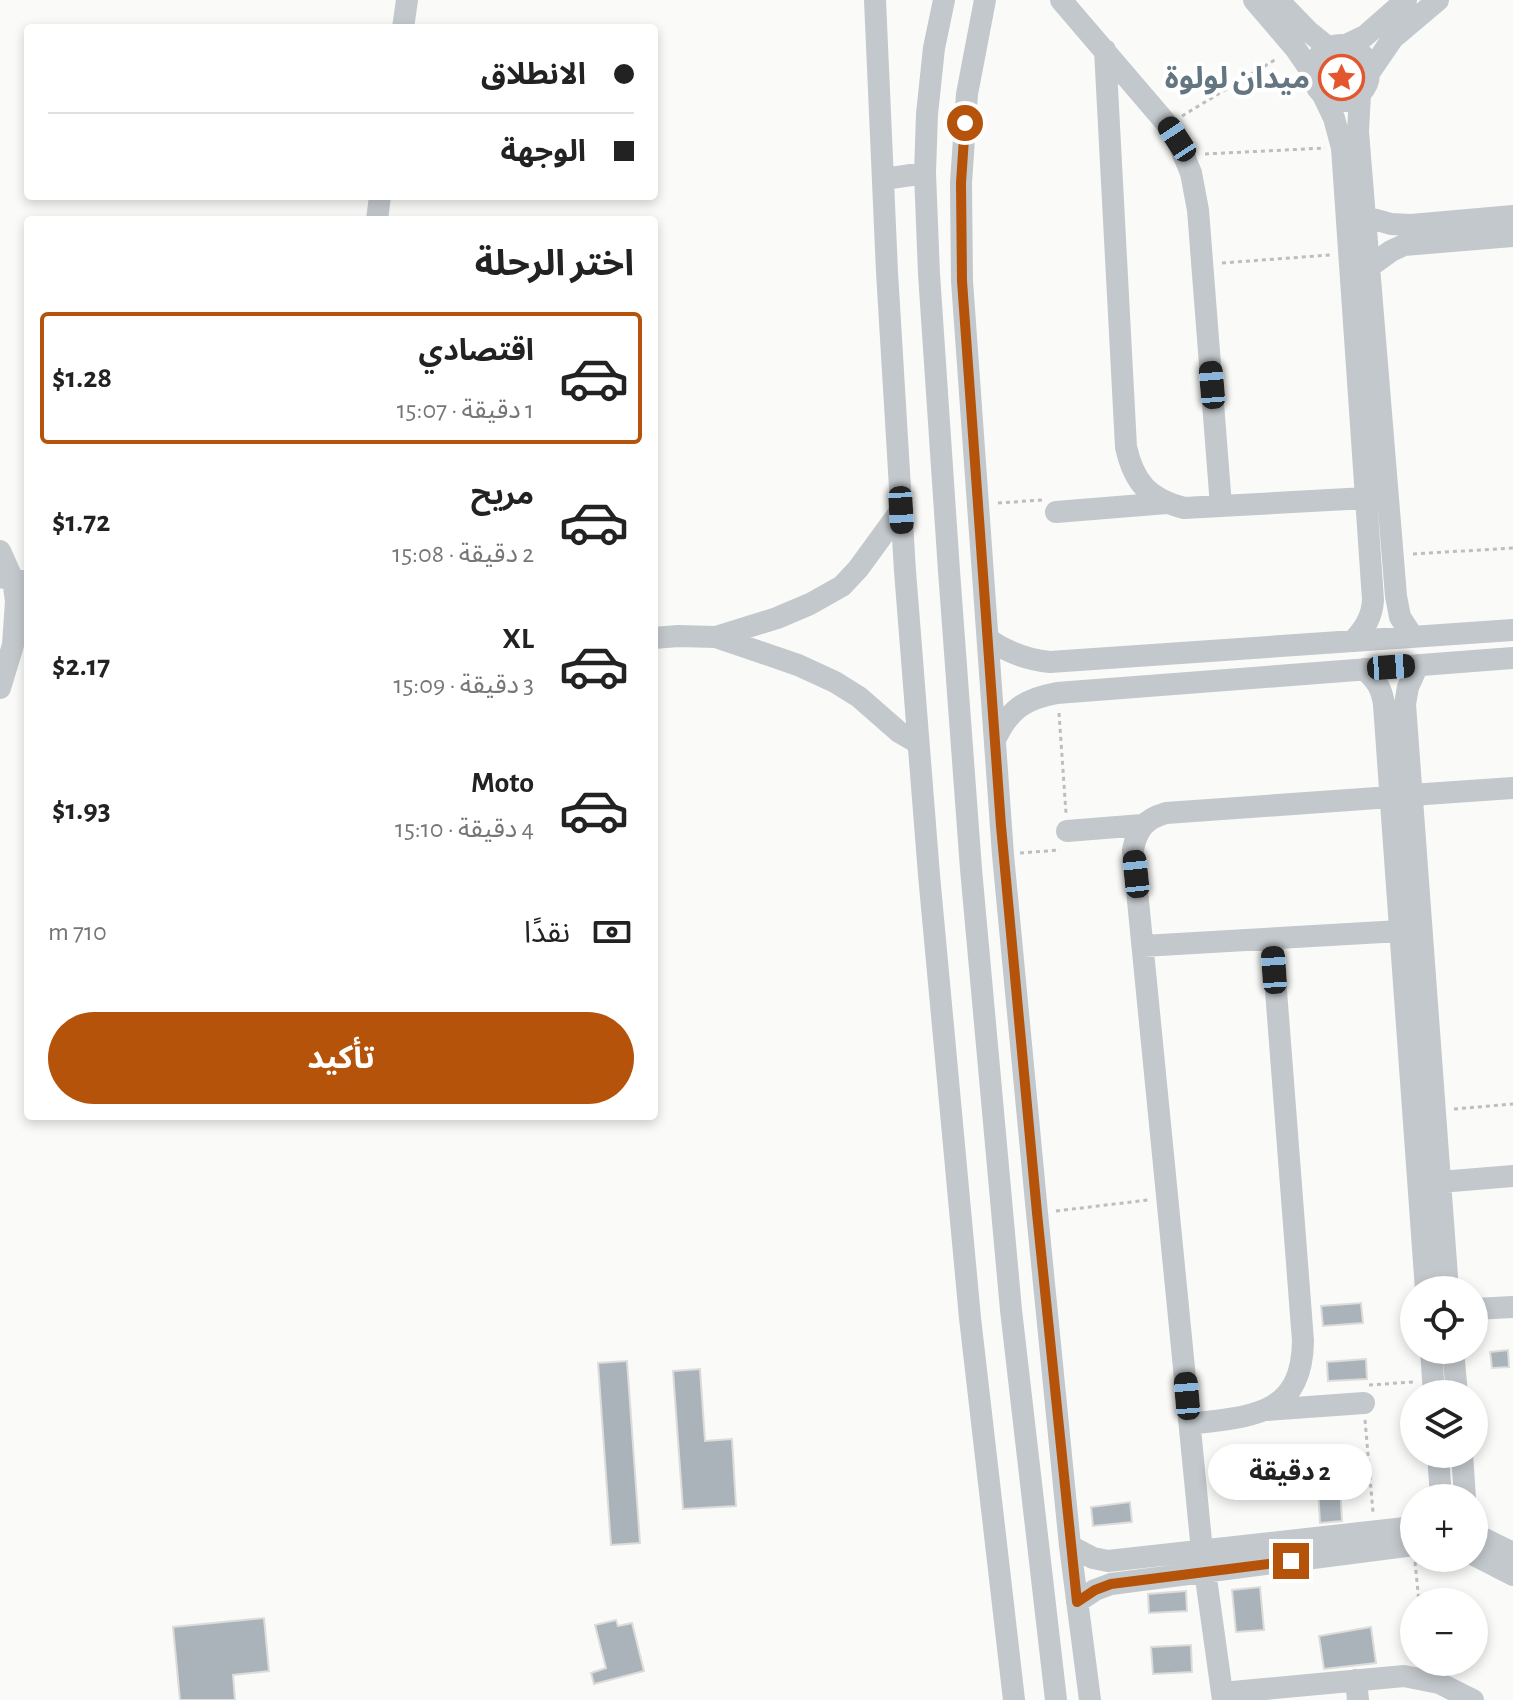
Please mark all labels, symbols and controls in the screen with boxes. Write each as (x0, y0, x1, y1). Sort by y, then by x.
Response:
place icon: ميدان لولوة (1317, 54, 1365, 102)
text: الانطلاق (481, 60, 586, 90)
place label: ميدان لولوة (1165, 64, 1310, 95)
route start (947, 105, 983, 141)
car (1154, 112, 1200, 166)
text: الوجهة (501, 137, 586, 167)
text: اختر الرحلة (475, 246, 634, 282)
text: اقتصادي (419, 336, 534, 366)
icon: car (558, 342, 630, 414)
car (1198, 360, 1226, 410)
text: $1.28 (52, 363, 112, 393)
text: 1 دقيقة · 15:07 (397, 397, 534, 423)
text: مريح (471, 480, 534, 510)
car (888, 485, 914, 535)
icon: car (558, 486, 630, 558)
text: $1.72 (52, 507, 110, 537)
text: 2 دقيقة · 15:08 (392, 541, 534, 567)
text: XL (502, 624, 534, 654)
icon: car (558, 630, 630, 702)
text: $2.17 (52, 651, 110, 681)
car (1366, 653, 1416, 681)
text: 3 دقيقة · 15:09 (394, 672, 534, 698)
text: Moto (471, 768, 534, 798)
icon: car (558, 774, 630, 846)
text: $1.93 (52, 795, 111, 825)
text: 4 دقيقة · 15:10 (395, 816, 534, 842)
car (1122, 849, 1150, 899)
icon: cash (590, 910, 634, 954)
text: نقدًا (524, 918, 570, 948)
text: 710 m (48, 919, 107, 945)
car (1260, 945, 1288, 995)
button: تأكيد (48, 1012, 634, 1104)
map controls (1400, 1276, 1488, 1676)
button: locate (1400, 1276, 1488, 1364)
car (1173, 1371, 1201, 1421)
button: layers (1400, 1380, 1488, 1468)
callout: 2 دقيقة (1209, 1445, 1373, 1501)
text: 2 دقيقة (1249, 1459, 1331, 1485)
button: + (1400, 1484, 1488, 1572)
route end (1273, 1543, 1309, 1579)
button: − (1400, 1588, 1488, 1676)

